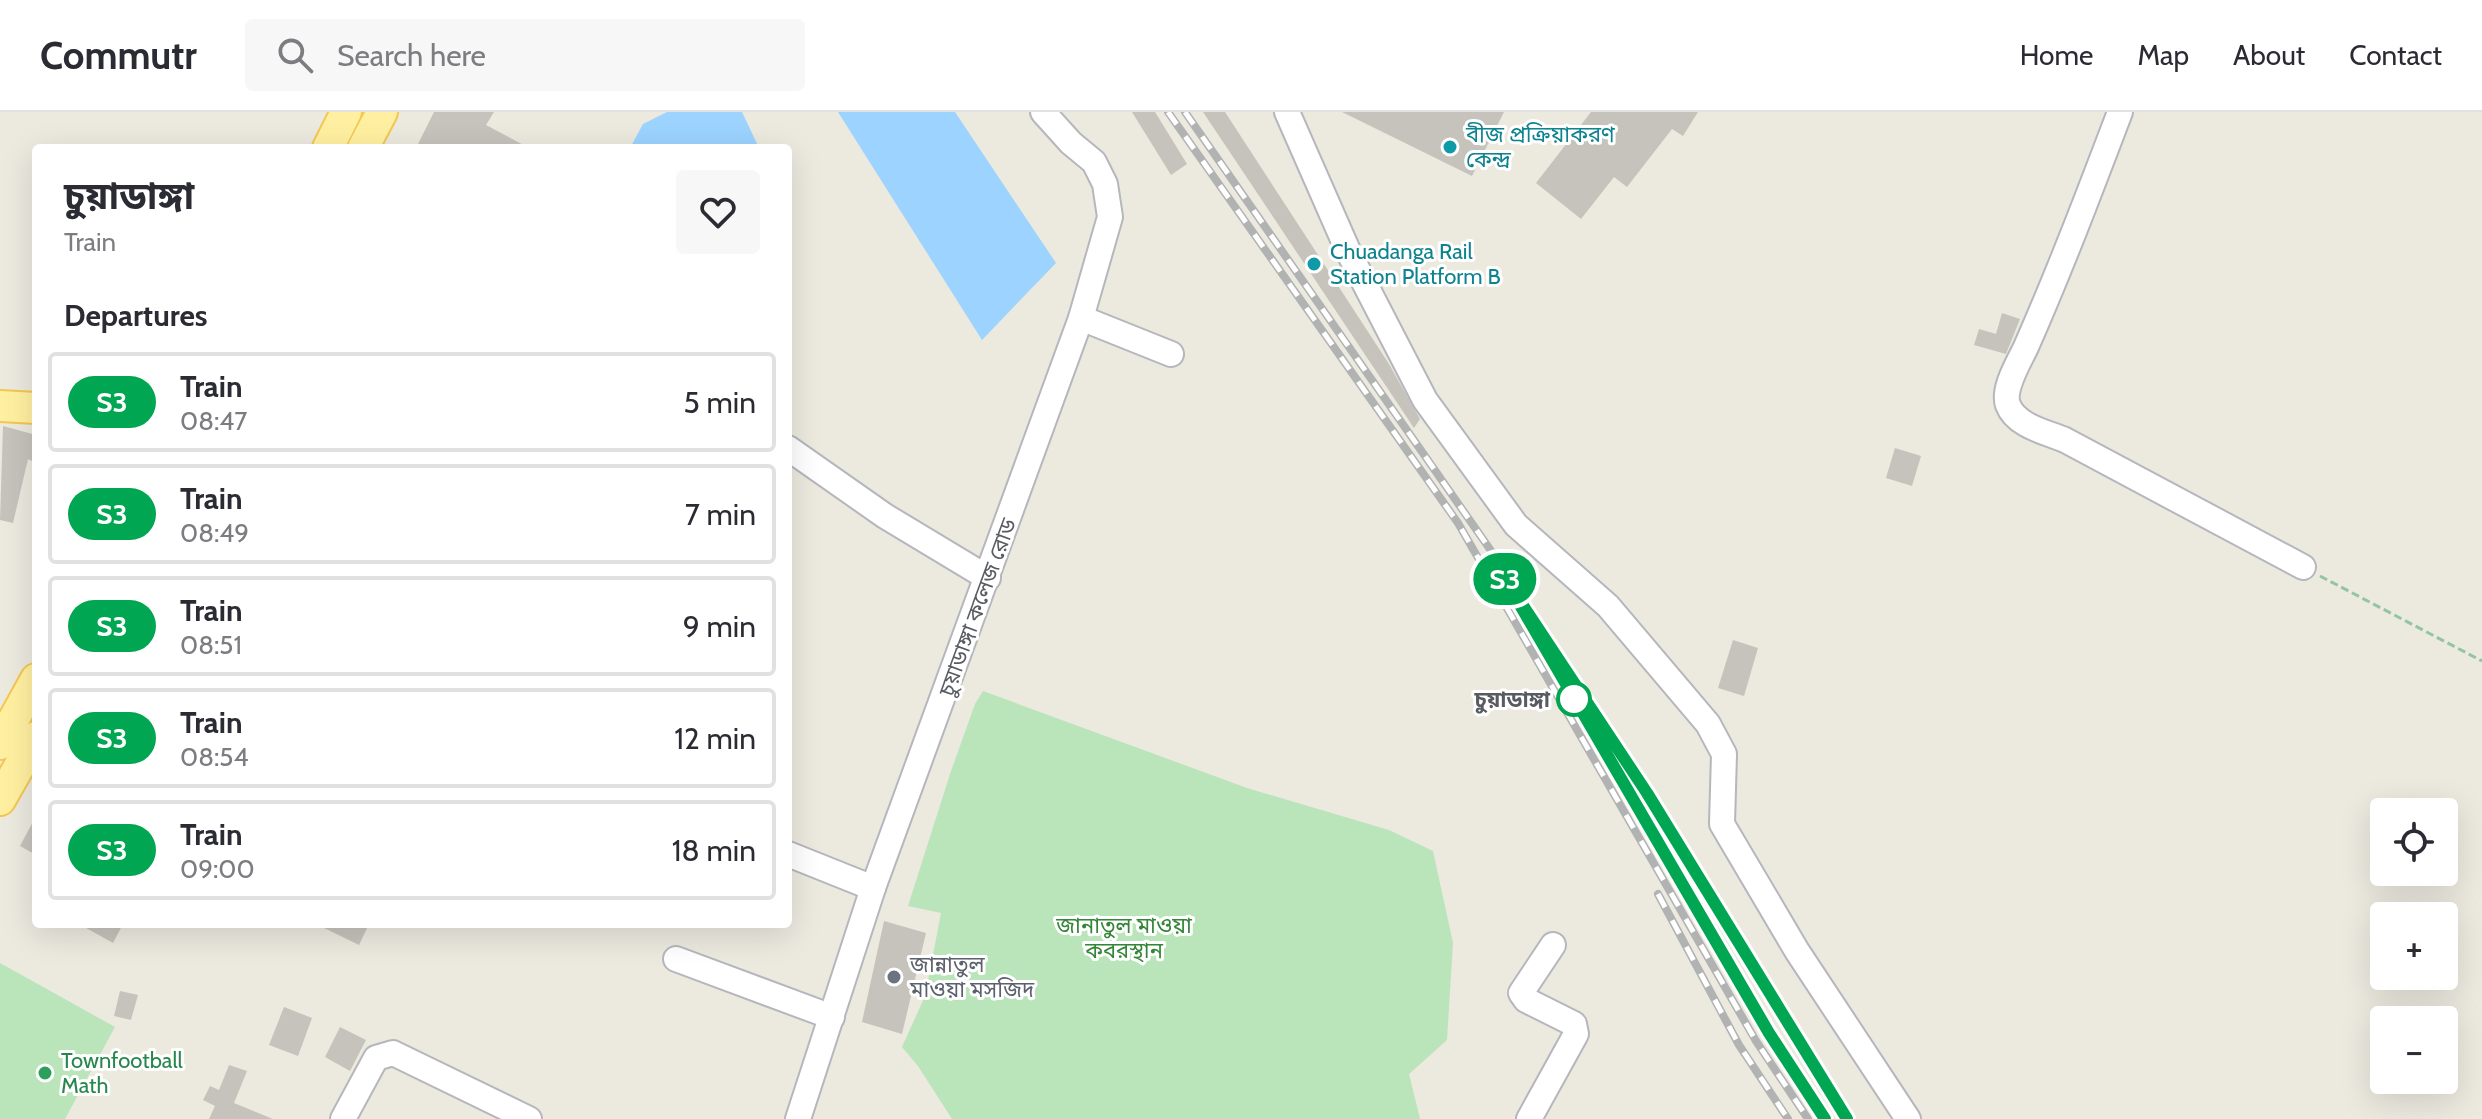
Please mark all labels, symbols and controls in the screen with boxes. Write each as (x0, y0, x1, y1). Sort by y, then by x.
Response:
search box (245, 19, 805, 91)
text: Commutr (40, 32, 197, 79)
icon: search (273, 33, 317, 77)
text: Search here (337, 37, 486, 74)
text: Home (2020, 38, 2093, 72)
text: Map (2137, 38, 2189, 72)
text: About (2233, 38, 2305, 72)
text: Contact (2349, 38, 2442, 72)
place label: বীজ প্রক্রিয়াকরণ কেন্দ্র (1465, 121, 1615, 173)
marker: বীজ প্রক্রিয়াকরণ কেন্দ্র (1441, 138, 1459, 156)
button: heart (676, 170, 760, 254)
text: চুয়াডাঙ্গা (64, 172, 194, 219)
text: Train (64, 226, 116, 258)
place label: Chuadanga Rail Station Platform B (1330, 238, 1501, 290)
marker: Chuadanga Rail Station Platform B (1305, 255, 1323, 273)
text: Departures (64, 297, 208, 334)
text: Train (180, 368, 243, 405)
text: 5 min (684, 384, 756, 421)
text: S3 (96, 385, 128, 419)
text: 08:47 (180, 405, 247, 437)
text: Train (180, 480, 243, 517)
text: 7 min (685, 496, 756, 533)
text: S3 (96, 497, 128, 531)
street label: চুয়াডাঙ্গা কলেজ রোড (932, 514, 1023, 701)
text: 08:49 (180, 517, 249, 549)
line badge: S3 (1469, 553, 1541, 605)
text: S3 (1489, 562, 1521, 596)
text: Train (180, 592, 243, 629)
text: 9 min (683, 608, 756, 645)
text: S3 (96, 609, 128, 643)
text: 08:51 (180, 629, 242, 661)
marker: চুয়াডাঙ্গা (1557, 682, 1591, 716)
place label: চুয়াডাঙ্গা (1474, 686, 1551, 714)
text: Train (180, 704, 243, 741)
text: 12 min (674, 720, 756, 757)
text: S3 (96, 721, 128, 755)
text: 08:54 (180, 741, 248, 773)
map controls (2370, 798, 2458, 1094)
button: locate (2370, 798, 2458, 886)
text: Train (180, 816, 243, 853)
text: 18 min (672, 832, 756, 869)
text: S3 (96, 833, 128, 867)
text: 09:00 (180, 853, 255, 885)
button: + (2370, 902, 2458, 990)
park label: জানাতুল মাওয়া কবরস্থান (1055, 912, 1193, 964)
place label: জান্নাতুল মাওয়া মসজিদ (909, 951, 1035, 1003)
marker: জান্নাতুল মাওয়া মসজিদ (885, 968, 903, 986)
button: − (2370, 1006, 2458, 1094)
place label: Townfootball Math (61, 1047, 184, 1099)
marker: Townfootball Math (36, 1064, 54, 1082)

